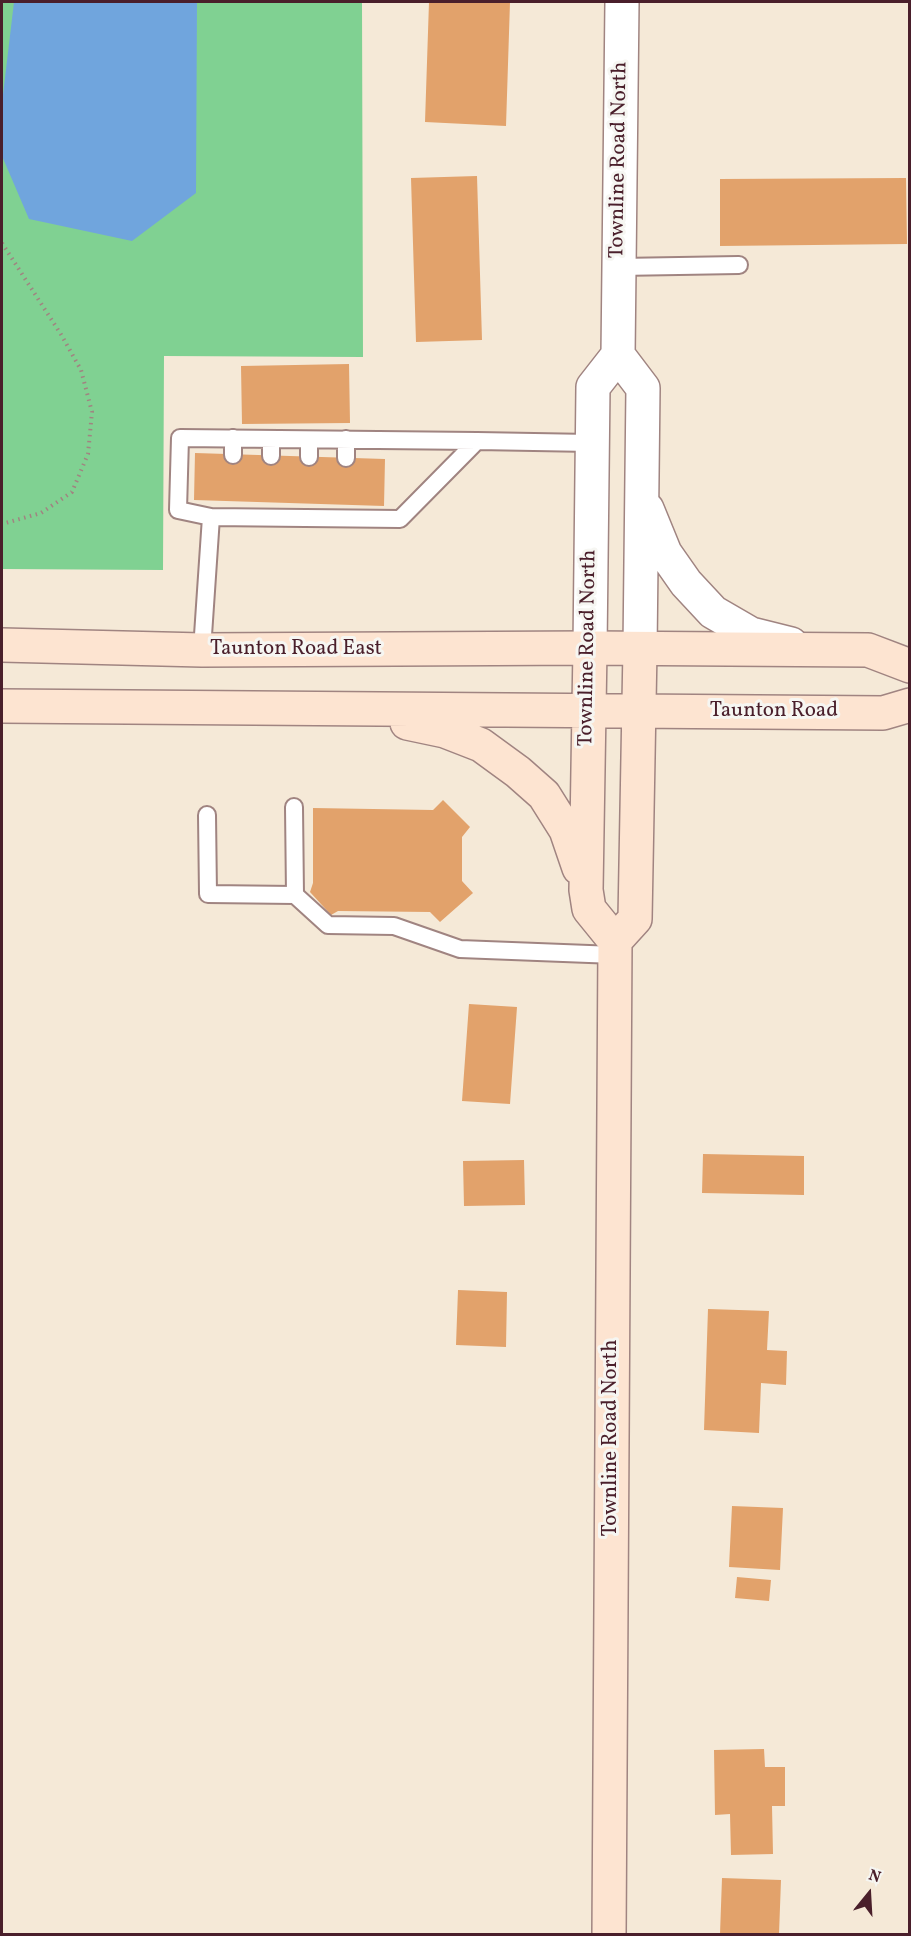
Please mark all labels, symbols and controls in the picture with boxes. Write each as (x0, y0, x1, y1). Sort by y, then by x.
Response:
street label: Townline Road North (606, 61, 634, 259)
street label: Townline Road North (575, 549, 603, 747)
street label: Taunton Road East (210, 637, 382, 663)
street label: Taunton Road (710, 699, 838, 725)
street label: Townline Road North (599, 1340, 625, 1536)
north arrow (839, 1864, 899, 1924)
text: N (866, 1865, 883, 1889)

